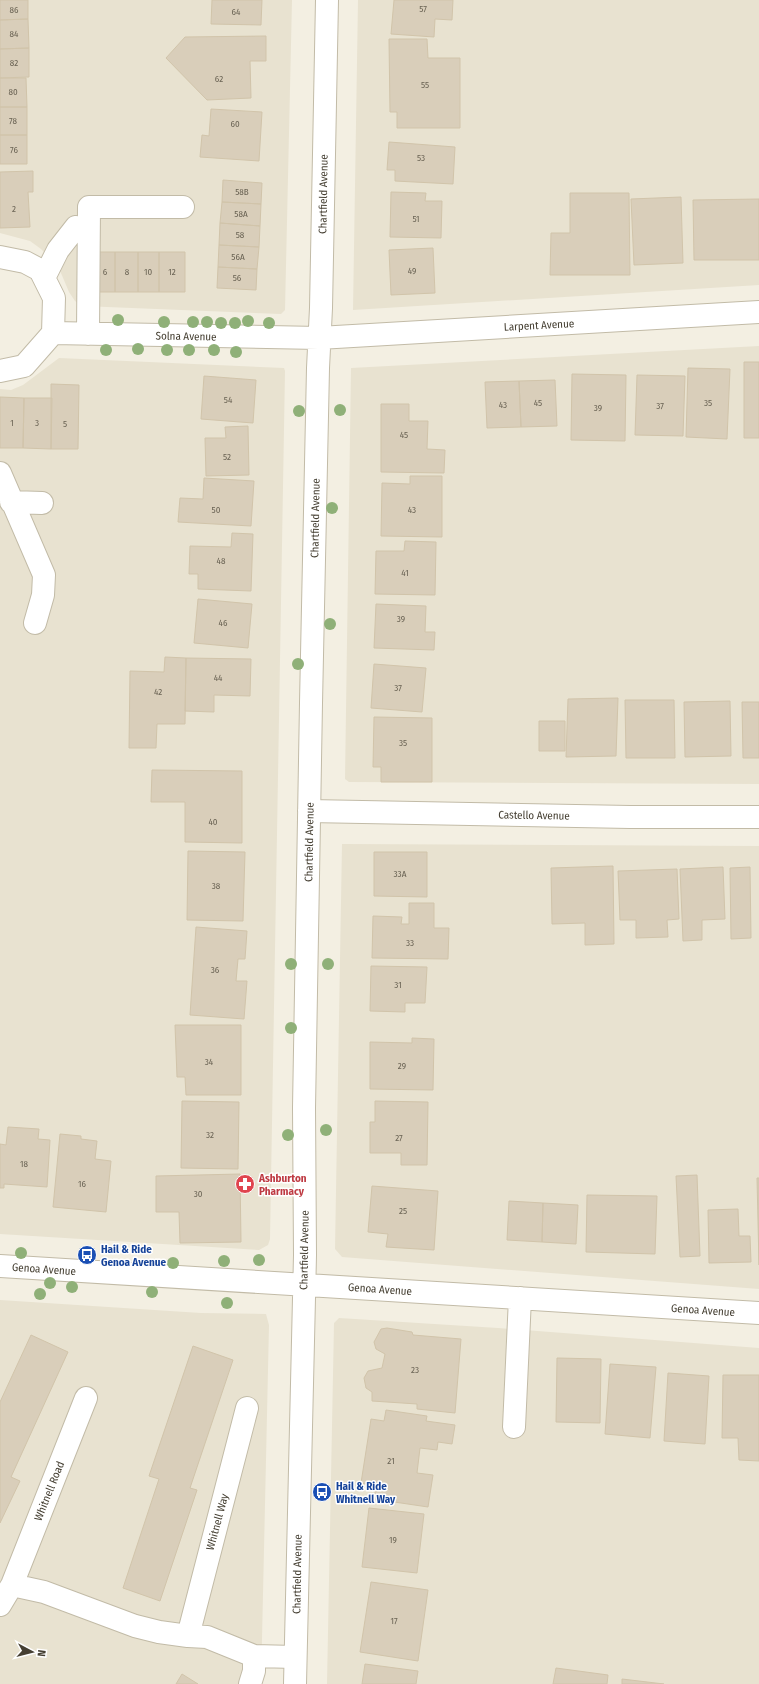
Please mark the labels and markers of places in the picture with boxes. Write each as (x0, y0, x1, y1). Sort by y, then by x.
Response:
place label: Ashburton Pharmacy (258, 1172, 307, 1198)
pharmacy icon: Ashburton Pharmacy (234, 1173, 256, 1195)
place label: Hail & Ride Genoa Avenue (101, 1243, 166, 1269)
bus stop icon: Hail & Ride Genoa Avenue (76, 1244, 98, 1266)
place label: Hail & Ride Whitnell Way (336, 1480, 396, 1506)
bus stop icon: Hail & Ride Whitnell Way (311, 1481, 333, 1503)

